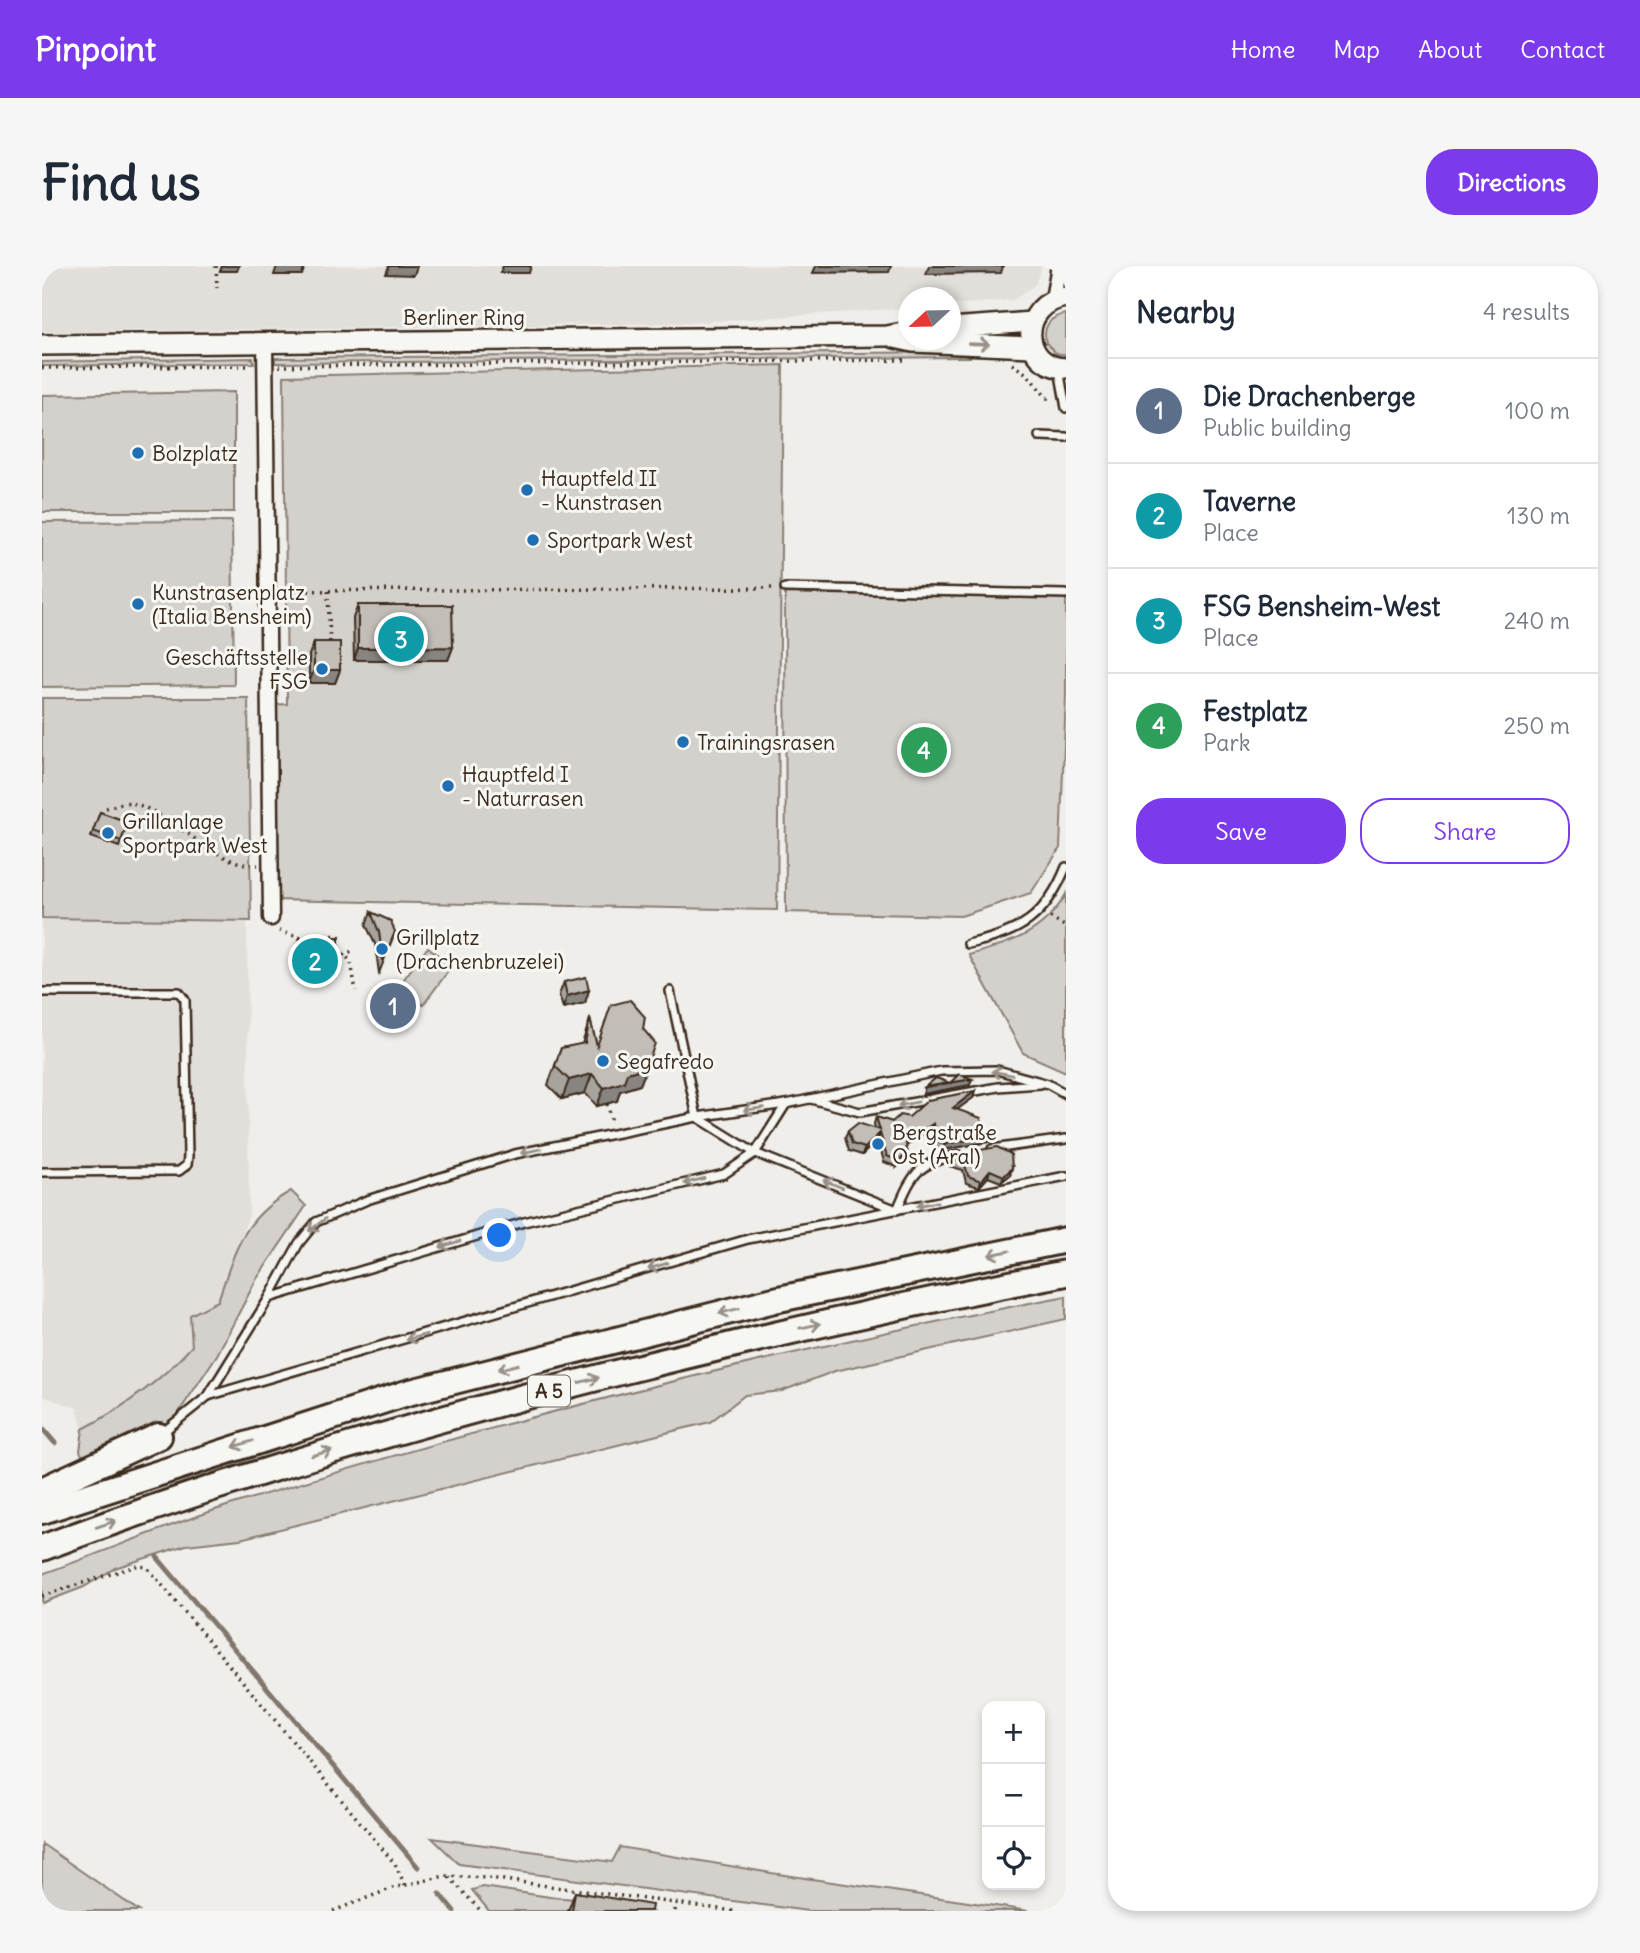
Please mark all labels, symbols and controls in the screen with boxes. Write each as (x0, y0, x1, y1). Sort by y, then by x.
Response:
text: Pinpoint (35, 28, 156, 70)
text: Home (1231, 34, 1295, 64)
text: Map (1333, 34, 1380, 64)
text: About (1418, 34, 1482, 64)
text: Contact (1520, 34, 1605, 64)
button: Directions (1426, 149, 1598, 215)
text: Find us (42, 152, 200, 213)
north arrow (898, 287, 961, 350)
text: Nearby (1136, 293, 1236, 331)
text: 4 results (1483, 297, 1570, 326)
street label: Berliner Ring (403, 304, 525, 331)
one-way arrow (967, 337, 990, 350)
text: Die Drachenberge (1203, 380, 1415, 413)
text: 1 (1154, 396, 1164, 425)
text: 100 m (1505, 396, 1570, 425)
text: Public building (1203, 413, 1352, 442)
place label: Bolzplatz (152, 440, 238, 467)
marker: Bolzplatz (130, 445, 146, 461)
place label: Hauptfeld II - Kunstrasen (541, 465, 662, 516)
marker: Hauptfeld II - Kunstrasen (519, 482, 535, 498)
text: Taverne (1203, 485, 1296, 518)
text: 2 (1153, 501, 1165, 530)
text: 130 m (1507, 501, 1570, 530)
text: Place (1203, 518, 1259, 547)
place label: Sportpark West (547, 527, 693, 554)
marker: Sportpark West (525, 532, 541, 548)
place label: Kunstrasenplatz (Italia Bensheim) (152, 579, 312, 630)
text: FSG Bensheim-West (1203, 590, 1440, 623)
marker: Kunstrasenplatz (Italia Bensheim) (130, 596, 146, 612)
text: 3 (1152, 606, 1166, 635)
text: 240 m (1504, 606, 1570, 635)
pin: 3 (378, 613, 424, 665)
text: Place (1203, 623, 1259, 652)
place label: Geschäftsstelle FSG (165, 644, 308, 695)
marker: Geschäftsstelle FSG (314, 661, 330, 677)
text: Festplatz (1203, 695, 1308, 728)
text: 4 (1152, 711, 1166, 740)
text: 250 m (1503, 711, 1570, 740)
pin: 4 (901, 724, 947, 776)
text: Park (1203, 728, 1251, 757)
place label: Trainingsrasen (697, 729, 835, 756)
marker: Trainingsrasen (675, 734, 691, 750)
place label: Hauptfeld I - Naturrasen (462, 761, 584, 812)
marker: Hauptfeld I - Naturrasen (440, 778, 456, 794)
button: Save (1136, 798, 1346, 864)
button: Share (1360, 798, 1570, 864)
place label: Grillanlage Sportpark West (122, 808, 268, 859)
marker: Grillanlage Sportpark West (100, 825, 116, 841)
place label: Grillplatz (Drachenbruzelei) (396, 924, 564, 975)
pin: 2 (292, 935, 338, 987)
marker: Grillplatz (Drachenbruzelei) (374, 941, 390, 957)
pin: 1 (370, 980, 416, 1032)
place label: Segafredo (617, 1048, 714, 1075)
marker: Segafredo (595, 1053, 611, 1069)
one-way arrow (991, 1065, 1014, 1079)
one-way arrow (897, 1097, 920, 1111)
one-way arrow (743, 1102, 766, 1115)
place label: Bergstraße Ost (Aral) (892, 1119, 997, 1170)
marker: Bergstraße Ost (Aral) (870, 1136, 886, 1152)
one-way arrow (520, 1145, 543, 1158)
one-way arrow (683, 1175, 706, 1188)
one-way arrow (823, 1177, 845, 1190)
one-way arrow (916, 1197, 939, 1211)
one-way arrow (308, 1216, 326, 1232)
your location (482, 1218, 516, 1252)
one-way arrow (439, 1239, 461, 1252)
one-way arrow (988, 1247, 1011, 1261)
one-way arrow (647, 1260, 669, 1273)
one-way arrow (718, 1305, 741, 1318)
one-way arrow (798, 1318, 821, 1332)
one-way arrow (405, 1332, 427, 1345)
one-way arrow (497, 1361, 520, 1374)
one-way arrow (577, 1373, 600, 1386)
road number: A 5 (528, 1376, 570, 1406)
one-way arrow (232, 1439, 254, 1452)
one-way arrow (311, 1446, 333, 1459)
one-way arrow (95, 1517, 117, 1530)
map controls (982, 1701, 1045, 1890)
button: + (982, 1701, 1045, 1764)
button: − (982, 1764, 1045, 1827)
button: locate (982, 1827, 1045, 1890)

